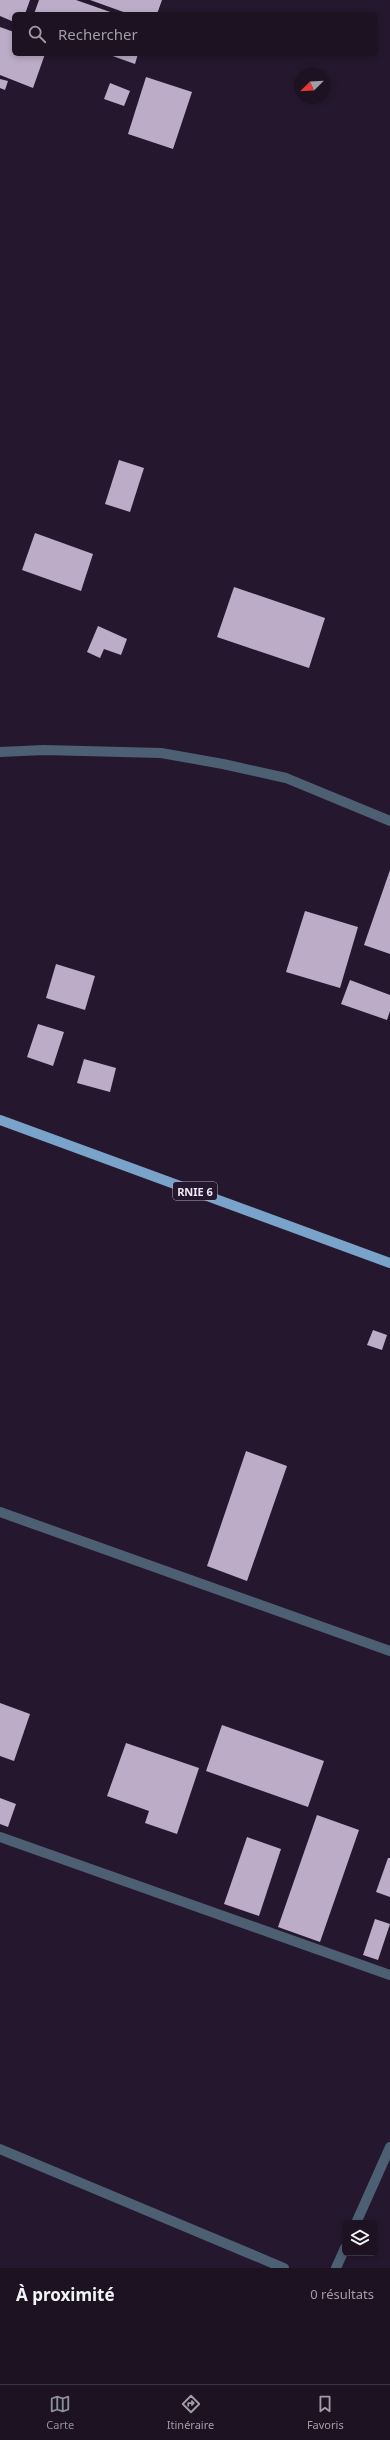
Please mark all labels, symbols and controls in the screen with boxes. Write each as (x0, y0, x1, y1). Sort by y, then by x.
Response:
search box (12, 12, 378, 56)
icon: search (26, 23, 48, 45)
text: Rechercher (58, 24, 138, 44)
north arrow (294, 68, 330, 104)
road number: RNIE 6 (173, 1182, 217, 1200)
map controls (342, 2220, 378, 2256)
button: layers (342, 2220, 378, 2256)
text: À proximité (16, 2283, 115, 2306)
text: 0 résultats (310, 2285, 374, 2303)
tab: Carte (46, 2393, 74, 2432)
tab: Itinéraire (167, 2393, 214, 2432)
tab: Favoris (307, 2393, 344, 2432)

